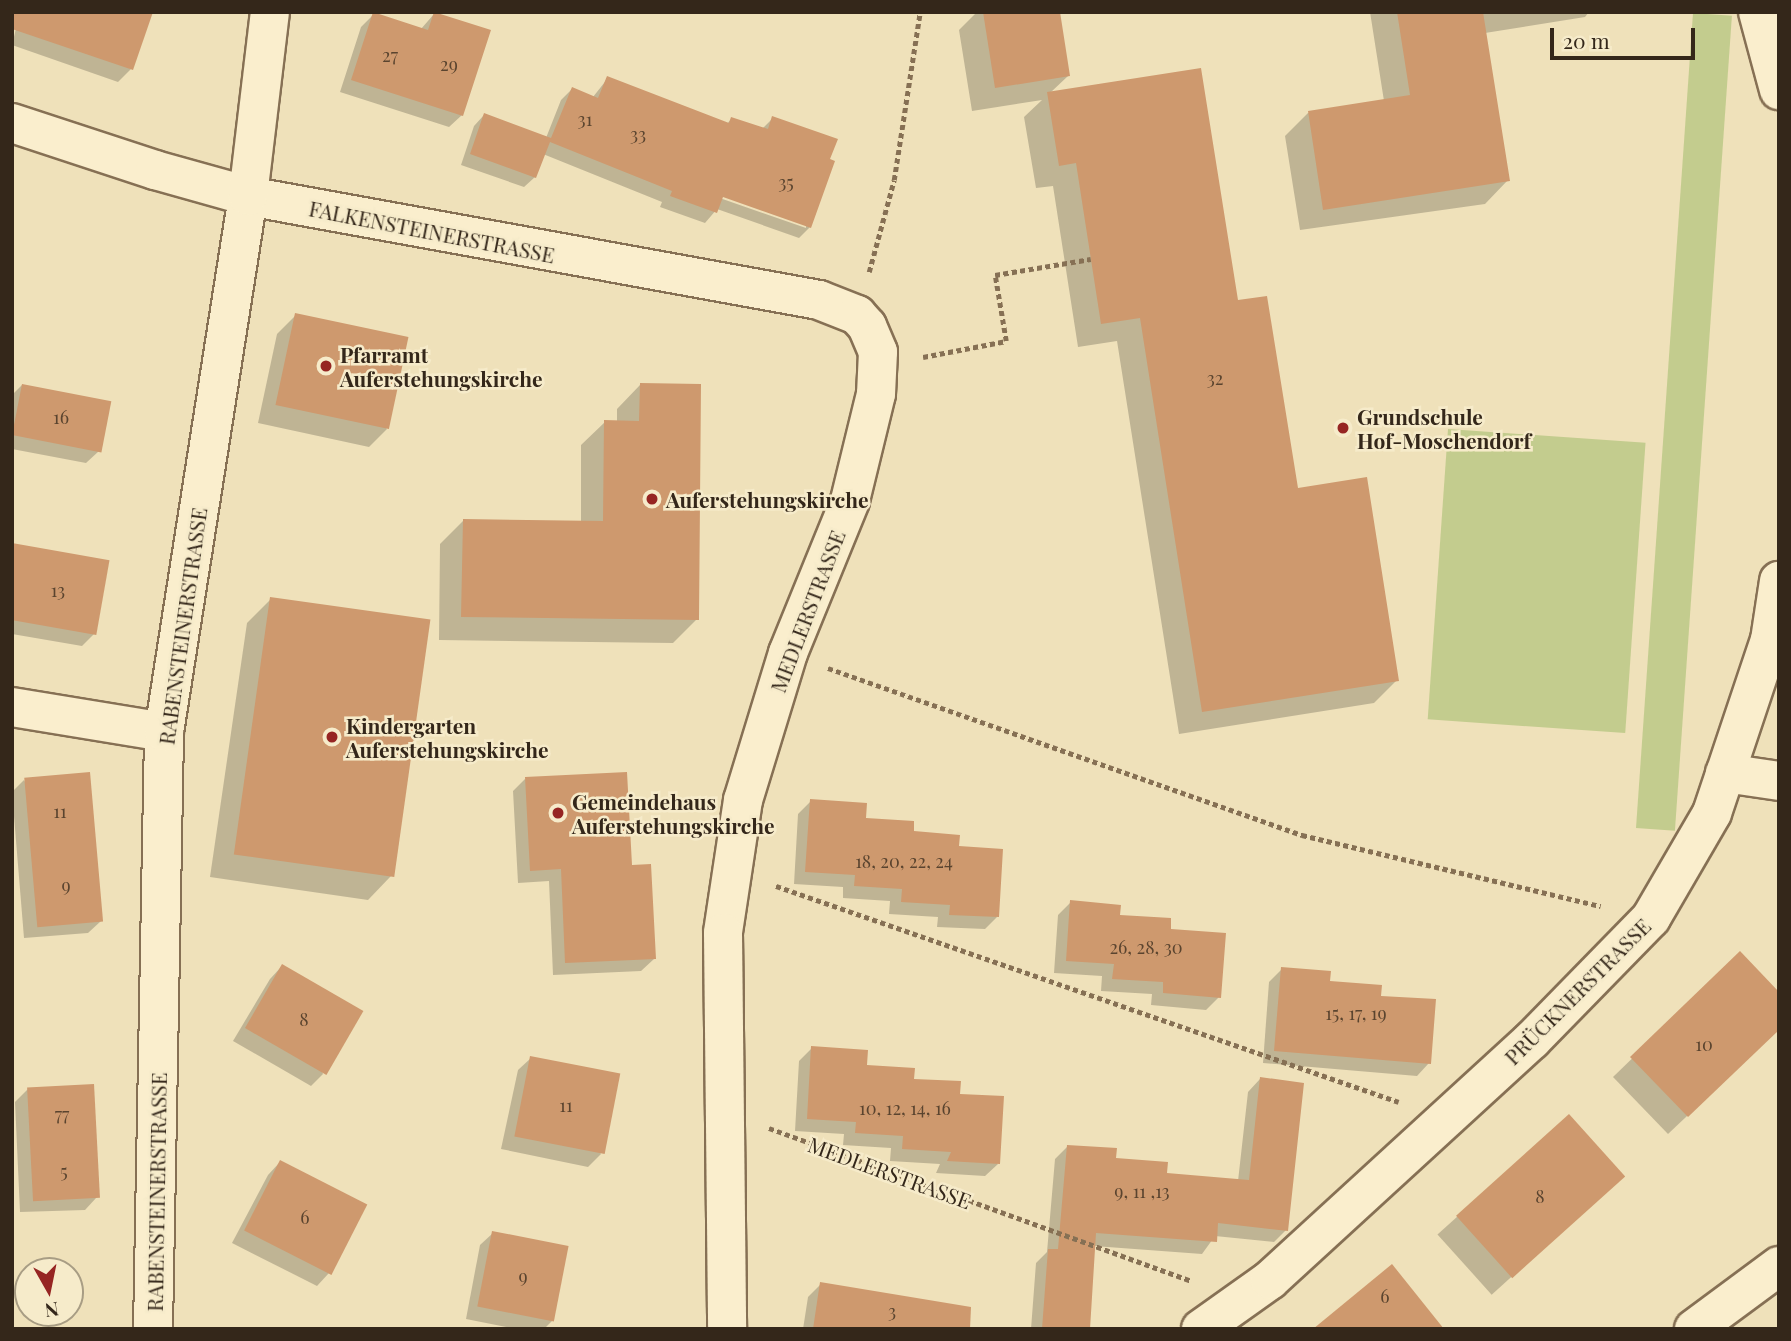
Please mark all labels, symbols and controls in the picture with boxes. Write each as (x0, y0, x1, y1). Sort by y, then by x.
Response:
scale bar (1553, 14, 1698, 58)
text: 20 m (1563, 26, 1610, 54)
house number: 27 (382, 44, 398, 66)
house number: 29 (440, 53, 458, 75)
house number: 31 (578, 108, 592, 130)
house number: 33 (630, 123, 646, 145)
house number: 35 (778, 171, 794, 193)
street label: FALKENSTEINERSTRASSE (307, 195, 557, 267)
place label: Pfarramt Auferstehungskirche (340, 341, 543, 391)
marker: Pfarramt Auferstehungskirche (318, 358, 334, 374)
house number: 32 (1207, 367, 1223, 389)
place label: Grundschule Hof-Moschendorf (1357, 403, 1531, 453)
house number: 16 (53, 406, 69, 428)
marker: Grundschule Hof-Moschendorf (1335, 420, 1351, 436)
place label: Auferstehungskirche (666, 486, 869, 512)
marker: Auferstehungskirche (644, 491, 660, 507)
street label: RABENSTEINERSTRASSE (153, 506, 211, 746)
street label: MEDLERSTRASSE (765, 526, 849, 696)
house number: 13 (51, 579, 65, 601)
place label: Kindergarten Auferstehungskirche (346, 712, 549, 762)
marker: Kindergarten Auferstehungskirche (324, 729, 340, 745)
place label: Gemeindehaus Auferstehungskirche (572, 788, 775, 838)
house number: 11 (53, 800, 67, 822)
marker: Gemeindehaus Auferstehungskirche (550, 805, 566, 821)
house number: 18, 20, 22, 24 (855, 850, 953, 872)
house number: 9 (61, 874, 71, 896)
street label: PRÜCKNERSTRASSE (1499, 913, 1655, 1069)
house number: 26, 28, 30 (1109, 936, 1183, 958)
house number: 15, 17, 19 (1325, 1002, 1387, 1024)
house number: 8 (299, 1008, 309, 1030)
house number: 10 (1695, 1033, 1713, 1055)
street label: RABENSTEINERSTRASSE (141, 1072, 171, 1312)
house number: 11 (559, 1094, 573, 1116)
house number: 10, 12, 14, 16 (859, 1097, 951, 1119)
house number: 77 (55, 1103, 69, 1125)
street label: MEDLERSTRASSE (805, 1131, 975, 1213)
house number: 5 (60, 1160, 68, 1182)
house number: 9, 11 ,13 (1114, 1180, 1170, 1202)
house number: 8 (1535, 1185, 1545, 1207)
house number: 6 (300, 1206, 310, 1228)
north arrow (14, 1257, 84, 1327)
house number: 9 (518, 1265, 528, 1287)
house number: 6 (1380, 1285, 1390, 1307)
text: N (43, 1297, 61, 1325)
house number: 3 (888, 1300, 896, 1322)

